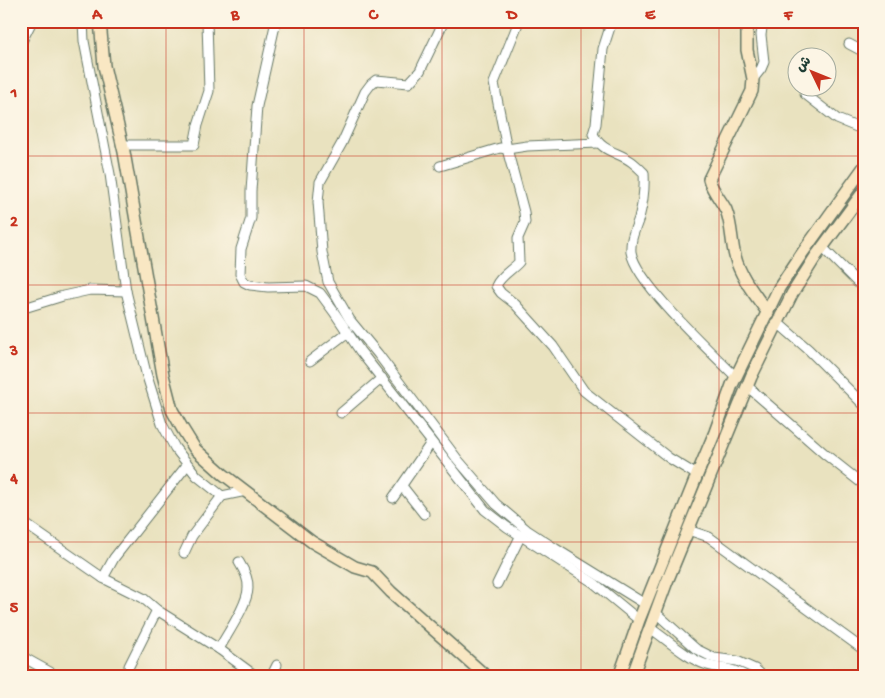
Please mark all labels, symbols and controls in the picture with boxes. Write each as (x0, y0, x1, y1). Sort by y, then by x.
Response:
text: A (91, 7, 103, 26)
text: B (230, 7, 240, 26)
text: C (368, 7, 379, 26)
text: D (505, 7, 518, 26)
text: E (645, 7, 656, 26)
text: F (783, 7, 794, 26)
north arrow (788, 48, 838, 98)
text: ش (793, 53, 816, 76)
text: 1 (10, 85, 17, 104)
text: 2 (10, 214, 18, 233)
text: 3 (9, 343, 18, 362)
text: 4 (9, 471, 18, 490)
text: 5 (10, 600, 19, 619)

